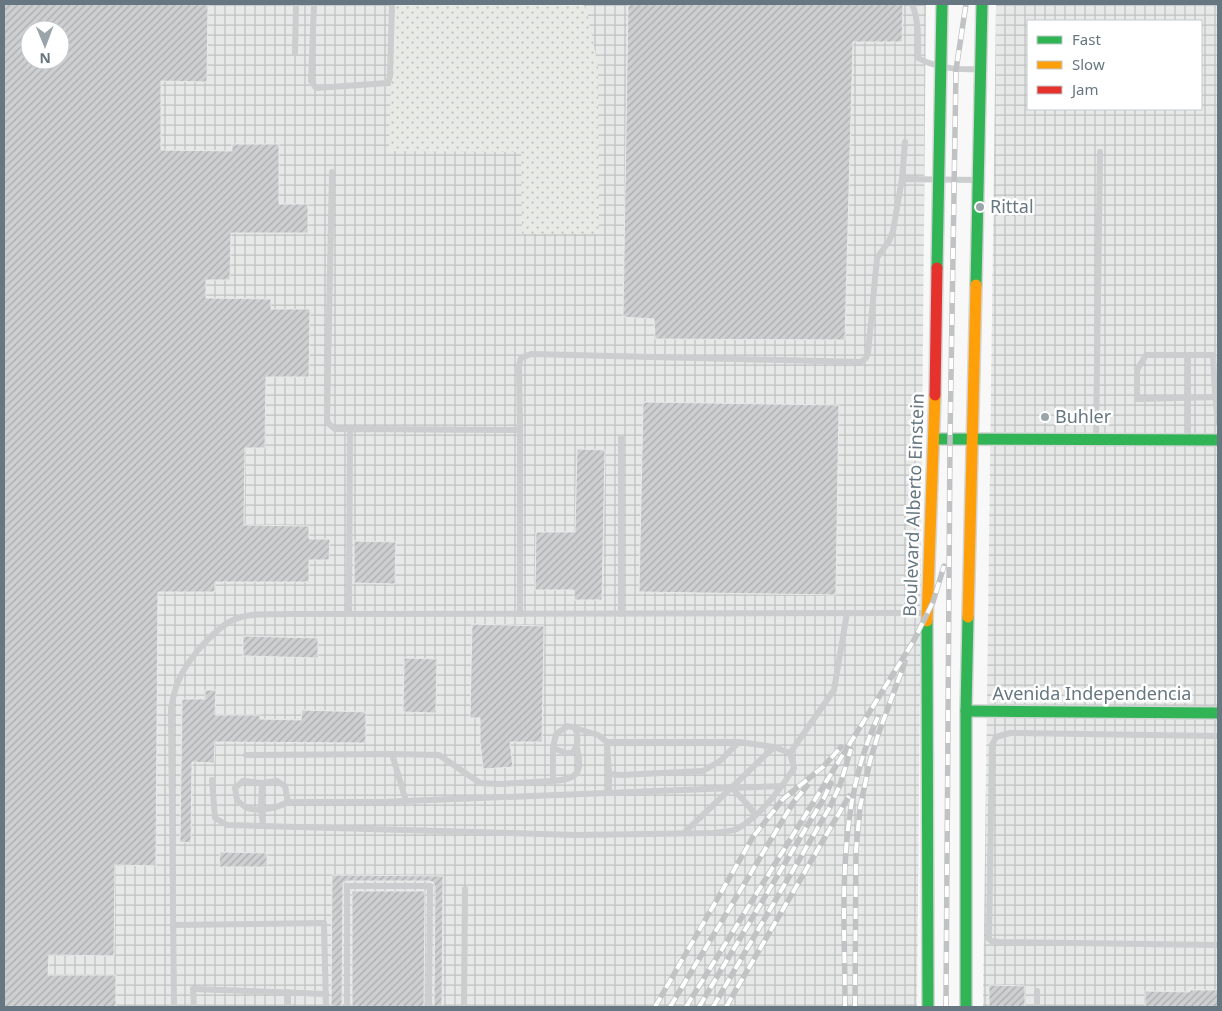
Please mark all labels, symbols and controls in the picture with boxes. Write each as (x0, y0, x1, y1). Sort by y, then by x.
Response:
north arrow (20, 20, 70, 70)
legend (1027, 20, 1202, 110)
text: Fast (1072, 29, 1101, 49)
text: N (39, 49, 51, 68)
text: Slow (1072, 54, 1105, 74)
text: Jam (1070, 79, 1099, 99)
place label: Rittal (990, 194, 1034, 218)
marker: Rittal (974, 201, 986, 213)
street label: Boulevard Alberto Einstein (897, 393, 929, 617)
place label: Buhler (1055, 404, 1112, 428)
marker: Buhler (1039, 411, 1051, 423)
street label: Avenida Independencia (993, 681, 1191, 705)

